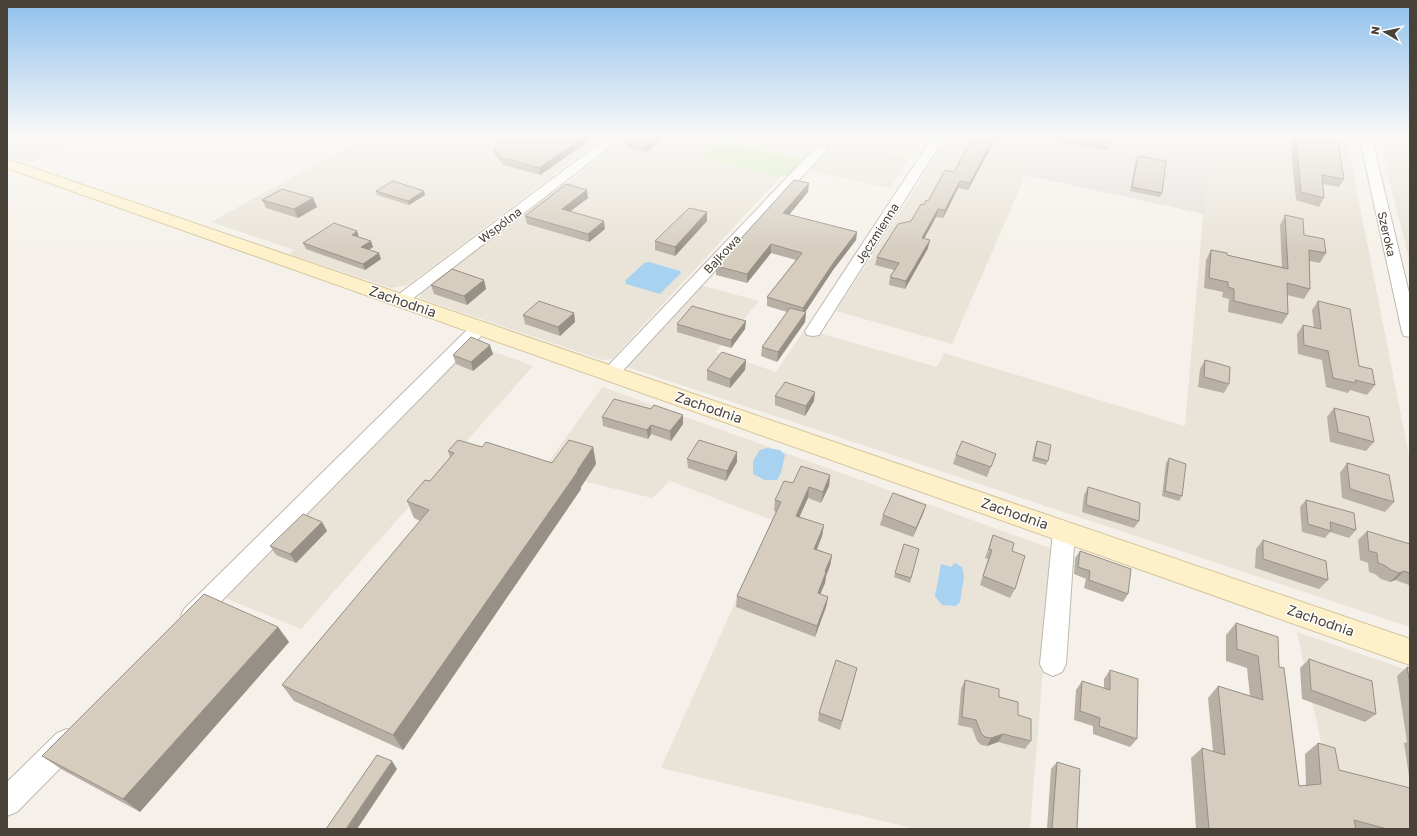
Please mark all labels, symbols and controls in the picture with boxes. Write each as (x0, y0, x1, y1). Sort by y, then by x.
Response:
north arrow (1365, 12, 1405, 52)
text: N (1368, 25, 1382, 36)
street label: Jęczmienna (852, 200, 902, 266)
street label: Wspólna (475, 204, 525, 246)
street label: Szeroka (1375, 210, 1399, 258)
street label: Bajkowa (700, 231, 744, 277)
street label: Zachodnia (367, 282, 439, 320)
street label: Zachodnia (673, 388, 745, 426)
street label: Zachodnia (979, 494, 1051, 532)
street label: Zachodnia (1285, 601, 1357, 639)

